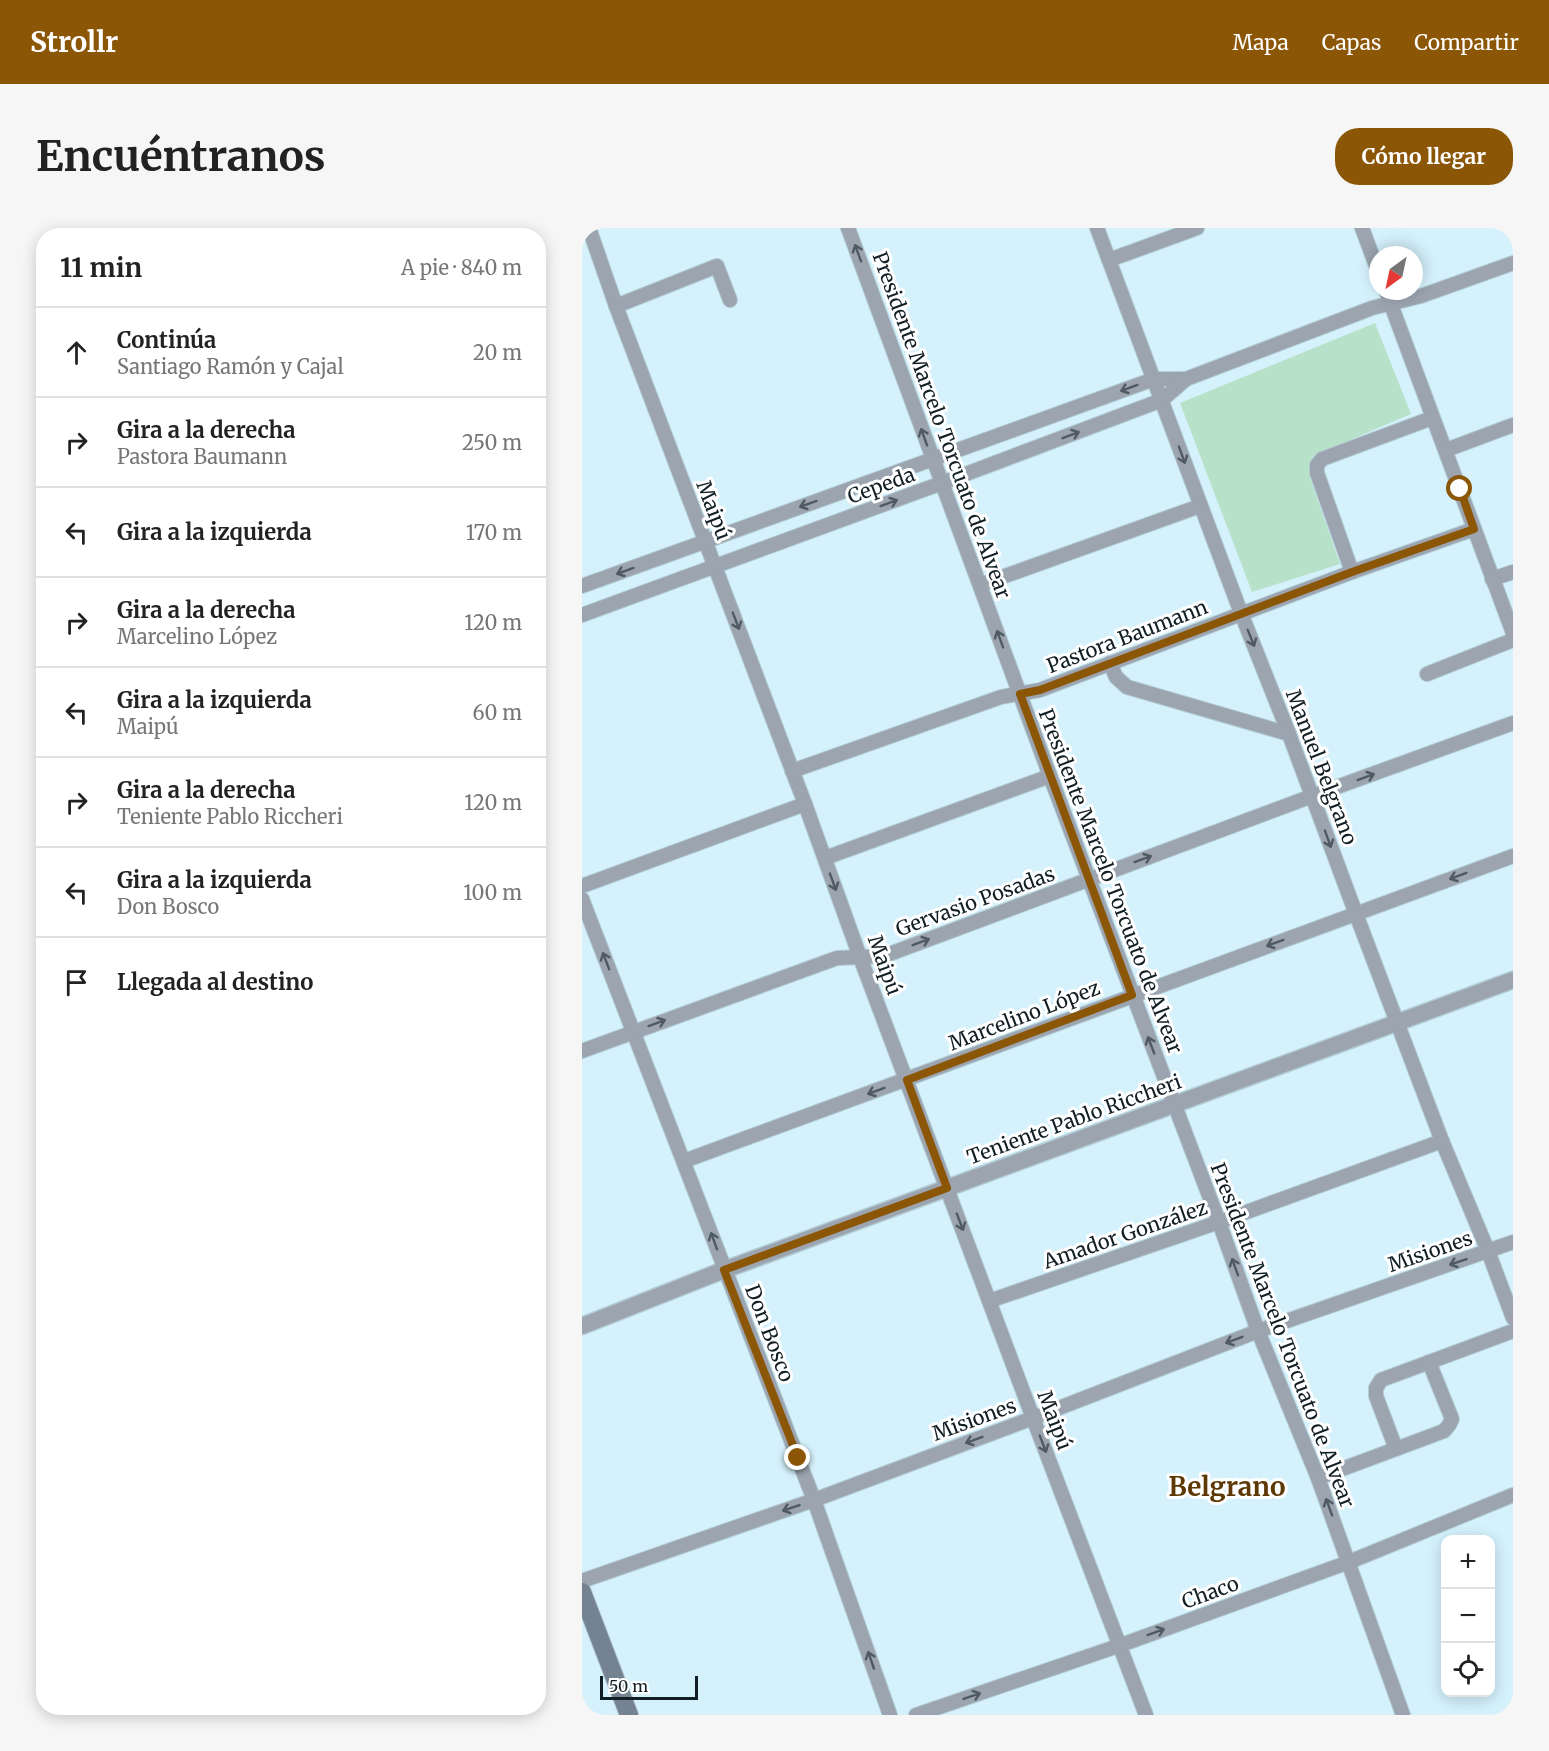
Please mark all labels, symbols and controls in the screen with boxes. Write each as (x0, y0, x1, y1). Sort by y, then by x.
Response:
text: Strollr (30, 24, 118, 60)
text: Mapa (1232, 29, 1289, 56)
text: Capas (1322, 29, 1381, 56)
text: Compartir (1414, 29, 1519, 56)
button: Cómo llegar (1335, 128, 1513, 185)
text: Encuéntranos (36, 130, 325, 182)
one-way arrow (851, 245, 862, 263)
north arrow (1369, 246, 1423, 300)
street label: Presidente Marcelo Torcuato de Alvear (867, 248, 1017, 602)
text: 11 min (60, 251, 142, 284)
text: A pie · 840 m (401, 255, 522, 280)
text: Continúa (117, 326, 216, 354)
icon: ahead (60, 336, 93, 369)
text: 20 m (473, 340, 522, 365)
text: Santiago Ramón y Cajal (117, 354, 344, 379)
one-way arrow (1121, 383, 1139, 394)
text: Gira a la derecha (117, 416, 295, 444)
icon: right (60, 426, 93, 459)
one-way arrow (918, 428, 929, 447)
one-way arrow (1061, 428, 1080, 439)
text: 250 m (462, 430, 522, 455)
text: Pastora Baumann (117, 444, 287, 469)
one-way arrow (1178, 445, 1189, 464)
street label: Cepeda (844, 461, 918, 509)
route start (1446, 475, 1472, 501)
street label: Maipú (691, 477, 737, 543)
one-way arrow (879, 496, 897, 507)
one-way arrow (799, 500, 818, 511)
icon: left (60, 516, 93, 549)
text: Gira a la izquierda (117, 518, 312, 546)
text: 170 m (466, 520, 522, 545)
one-way arrow (616, 566, 634, 577)
street label: Pastora Baumann (1043, 594, 1211, 678)
text: Gira a la derecha (117, 596, 295, 624)
icon: right (60, 606, 93, 639)
text: 120 m (464, 610, 522, 635)
one-way arrow (731, 611, 742, 630)
text: Marcelino López (117, 624, 277, 649)
one-way arrow (1246, 628, 1257, 646)
one-way arrow (993, 630, 1004, 649)
text: Gira a la izquierda (117, 686, 312, 714)
street label: Manuel Belgrano (1281, 686, 1363, 848)
icon: left (60, 696, 93, 729)
text: 60 m (472, 700, 522, 725)
street label: Presidente Marcelo Torcuato de Alvear (1034, 705, 1188, 1057)
text: Maipú (117, 714, 179, 739)
one-way arrow (1356, 770, 1374, 781)
text: Gira a la derecha (117, 776, 295, 804)
icon: right (60, 786, 93, 819)
text: 120 m (464, 790, 522, 815)
text: Teniente Pablo Riccheri (117, 804, 343, 829)
one-way arrow (1323, 830, 1334, 848)
one-way arrow (1134, 853, 1152, 864)
street label: Gervasio Posadas (892, 861, 1058, 941)
text: Gira a la izquierda (117, 866, 312, 894)
one-way arrow (829, 872, 840, 891)
one-way arrow (1449, 872, 1468, 883)
icon: left (60, 876, 93, 909)
text: 100 m (463, 880, 522, 905)
text: Don Bosco (117, 894, 219, 919)
street label: Maipú (863, 932, 907, 998)
one-way arrow (912, 936, 930, 947)
one-way arrow (1266, 939, 1285, 950)
one-way arrow (600, 952, 611, 971)
icon: arrive (60, 966, 93, 999)
text: Llegada al destino (117, 968, 313, 996)
street label: Marcelino López (945, 975, 1103, 1055)
one-way arrow (647, 1017, 666, 1028)
one-way arrow (1145, 1037, 1156, 1055)
street label: Teniente Pablo Riccheri (964, 1069, 1184, 1169)
one-way arrow (867, 1087, 885, 1098)
street label: Presidente Marcelo Torcuato de Alvear (1206, 1159, 1360, 1511)
street label: Amador González (1039, 1194, 1210, 1274)
one-way arrow (955, 1213, 966, 1231)
street label: Misiones (1385, 1225, 1475, 1277)
one-way arrow (707, 1233, 718, 1251)
one-way arrow (1449, 1257, 1468, 1268)
one-way arrow (1228, 1258, 1239, 1277)
street label: Don Bosco (740, 1281, 800, 1385)
one-way arrow (1226, 1335, 1244, 1346)
street label: Maipú (1032, 1387, 1078, 1453)
street label: Misiones (929, 1392, 1019, 1446)
one-way arrow (1038, 1434, 1049, 1453)
one-way arrow (965, 1435, 984, 1446)
route end (784, 1444, 810, 1470)
district label: Belgrano (1169, 1470, 1285, 1503)
one-way arrow (1323, 1498, 1334, 1517)
one-way arrow (782, 1503, 801, 1514)
map controls (1441, 1535, 1495, 1697)
button: + (1441, 1535, 1495, 1589)
street label: Chaco (1178, 1570, 1242, 1614)
button: − (1441, 1589, 1495, 1643)
one-way arrow (1146, 1626, 1165, 1637)
button: locate (1441, 1643, 1495, 1697)
one-way arrow (864, 1651, 875, 1670)
scale bar (600, 1673, 698, 1700)
text: 50 m (609, 1676, 648, 1696)
one-way arrow (962, 1690, 981, 1701)

